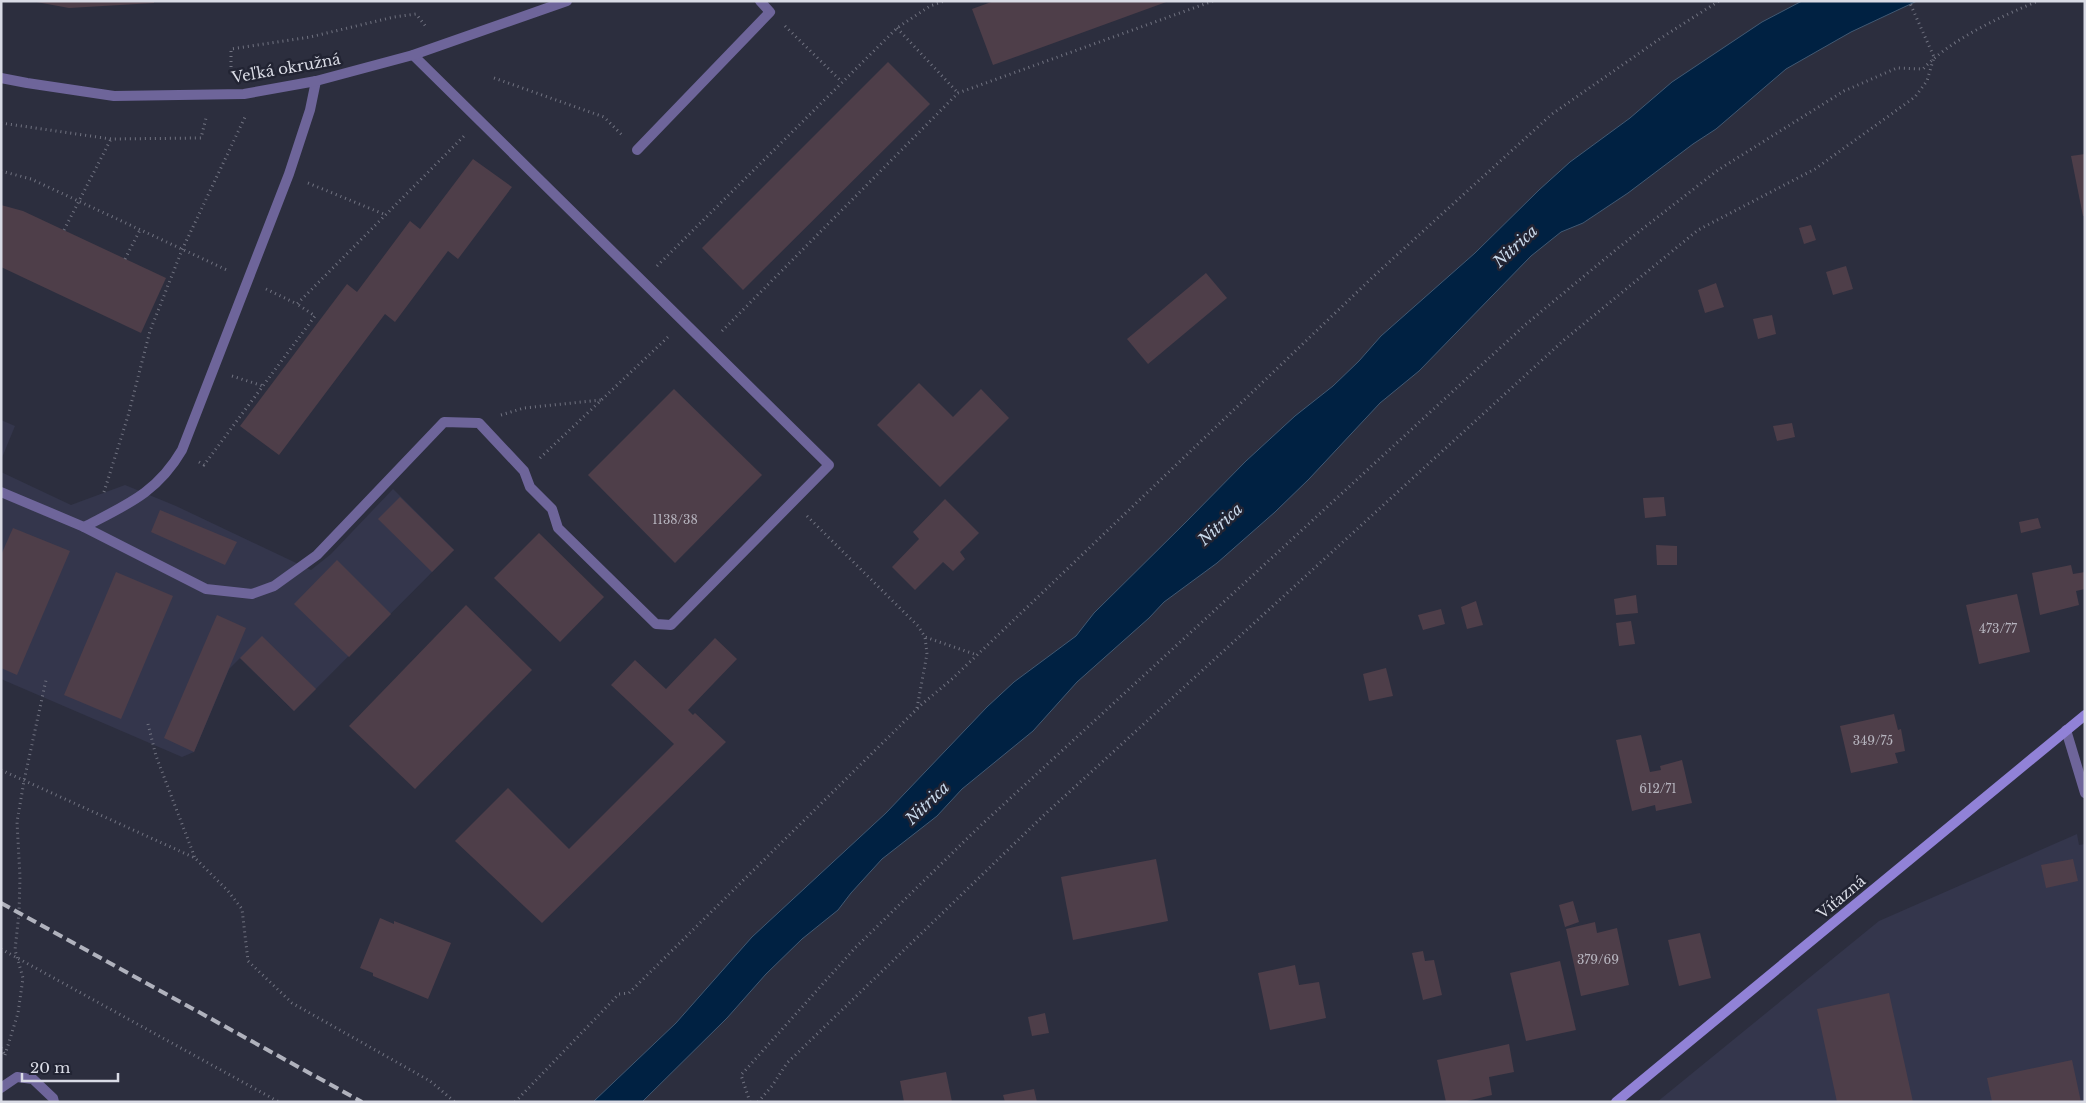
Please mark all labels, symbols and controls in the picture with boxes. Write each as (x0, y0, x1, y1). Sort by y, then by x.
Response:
street label: Veľká okružná (229, 49, 343, 87)
water label: Nitrica (1488, 220, 1541, 272)
water label: Nitrica (1193, 498, 1246, 550)
house number: 1138/38 (652, 512, 698, 527)
house number: 473/77 (1979, 621, 2018, 636)
house number: 349/75 (1853, 733, 1893, 748)
water label: Nitrica (900, 777, 953, 829)
house number: 612/71 (1639, 781, 1677, 796)
street label: Víťazná (1812, 871, 1870, 923)
house number: 379/69 (1577, 952, 1619, 967)
scale bar (22, 1050, 119, 1082)
text: 20 m (30, 1058, 70, 1077)

